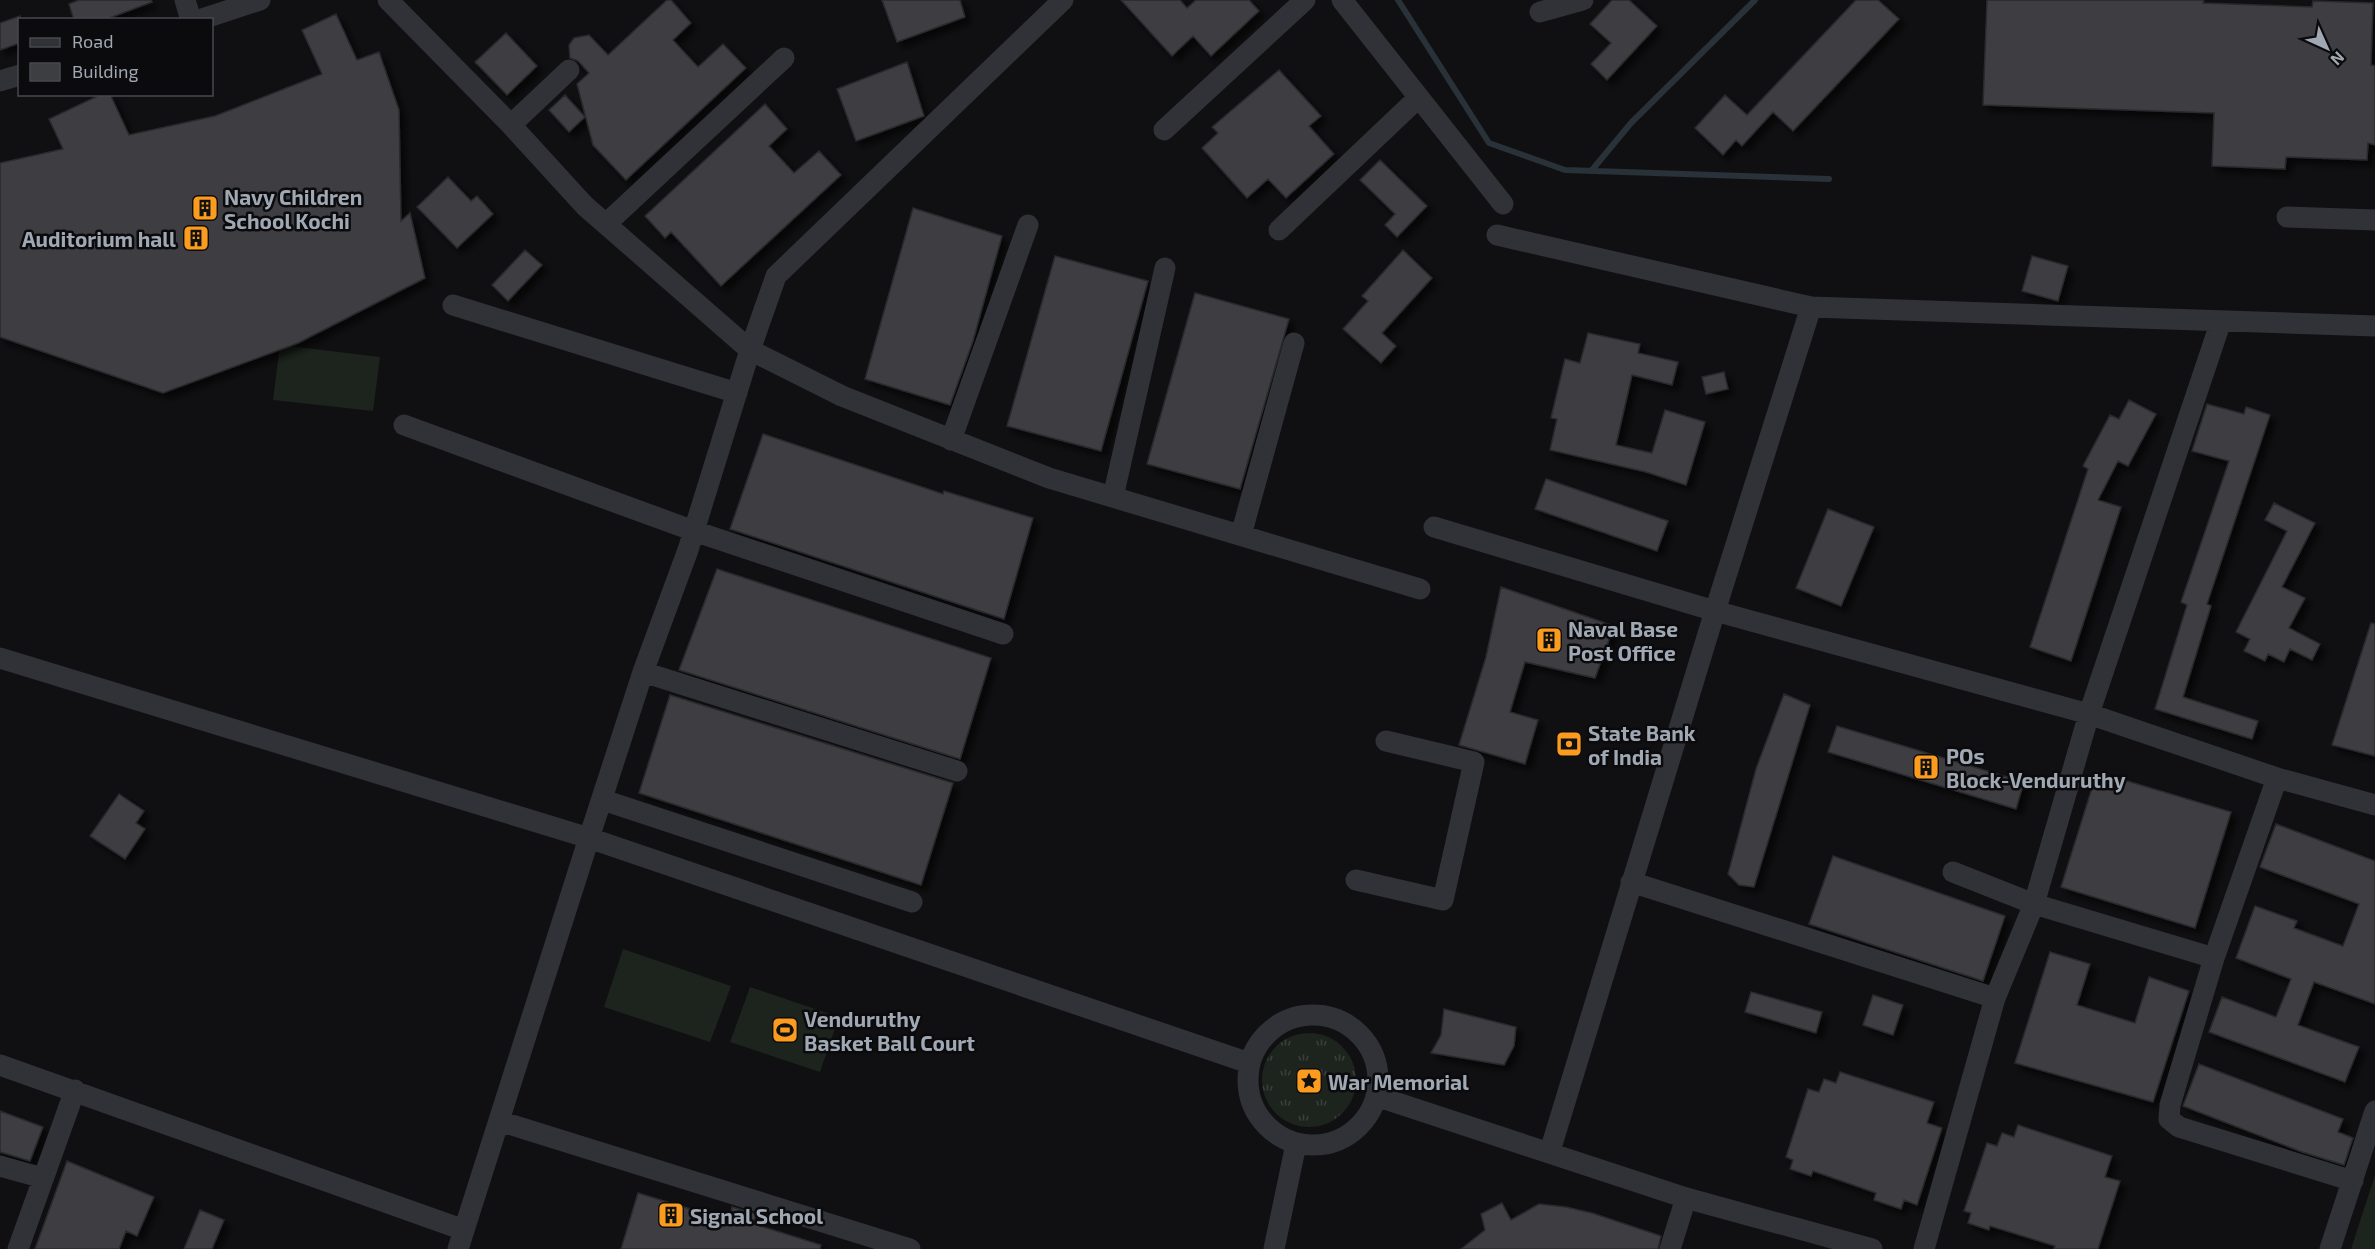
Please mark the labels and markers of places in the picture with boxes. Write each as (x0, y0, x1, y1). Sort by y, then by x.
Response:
place label: Navy Children School Kochi (224, 184, 362, 233)
building icon: Navy Children School Kochi (190, 193, 220, 223)
building icon: Auditorium hall (181, 223, 211, 253)
place label: Auditorium hall (22, 226, 176, 251)
place label: Naval Base Post Office (1568, 616, 1678, 665)
building icon: Naval Base Post Office (1534, 625, 1564, 655)
place label: State Bank of India (1588, 720, 1696, 769)
bank icon: State Bank of India (1554, 729, 1584, 759)
place label: POs Block-Venduruthy (1946, 743, 2126, 793)
building icon: POs Block-Venduruthy (1911, 752, 1941, 782)
place label: Venduruthy Basket Ball Court (804, 1006, 975, 1055)
sports icon: Venduruthy Basket Ball Court (770, 1015, 800, 1045)
place icon: War Memorial (1294, 1066, 1324, 1096)
place label: War Memorial (1328, 1069, 1469, 1094)
building icon: Signal School (656, 1200, 686, 1230)
place label: Signal School (690, 1203, 823, 1228)

